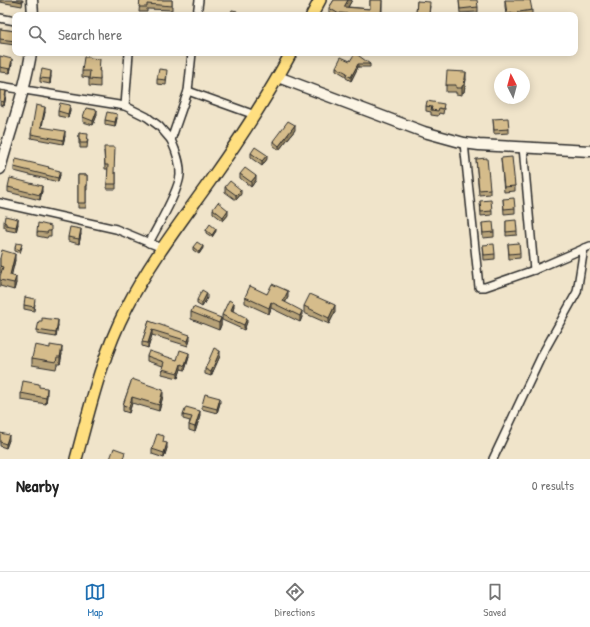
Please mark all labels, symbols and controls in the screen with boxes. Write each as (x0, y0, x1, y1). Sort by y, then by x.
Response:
search box (12, 12, 578, 56)
icon: search (26, 23, 48, 45)
text: Search here (58, 24, 122, 45)
north arrow (494, 68, 530, 104)
text: Nearby (16, 474, 59, 497)
text: 0 results (532, 476, 574, 494)
tab: Map (84, 581, 106, 619)
tab: Directions (275, 581, 315, 619)
tab: Saved (483, 581, 506, 619)

